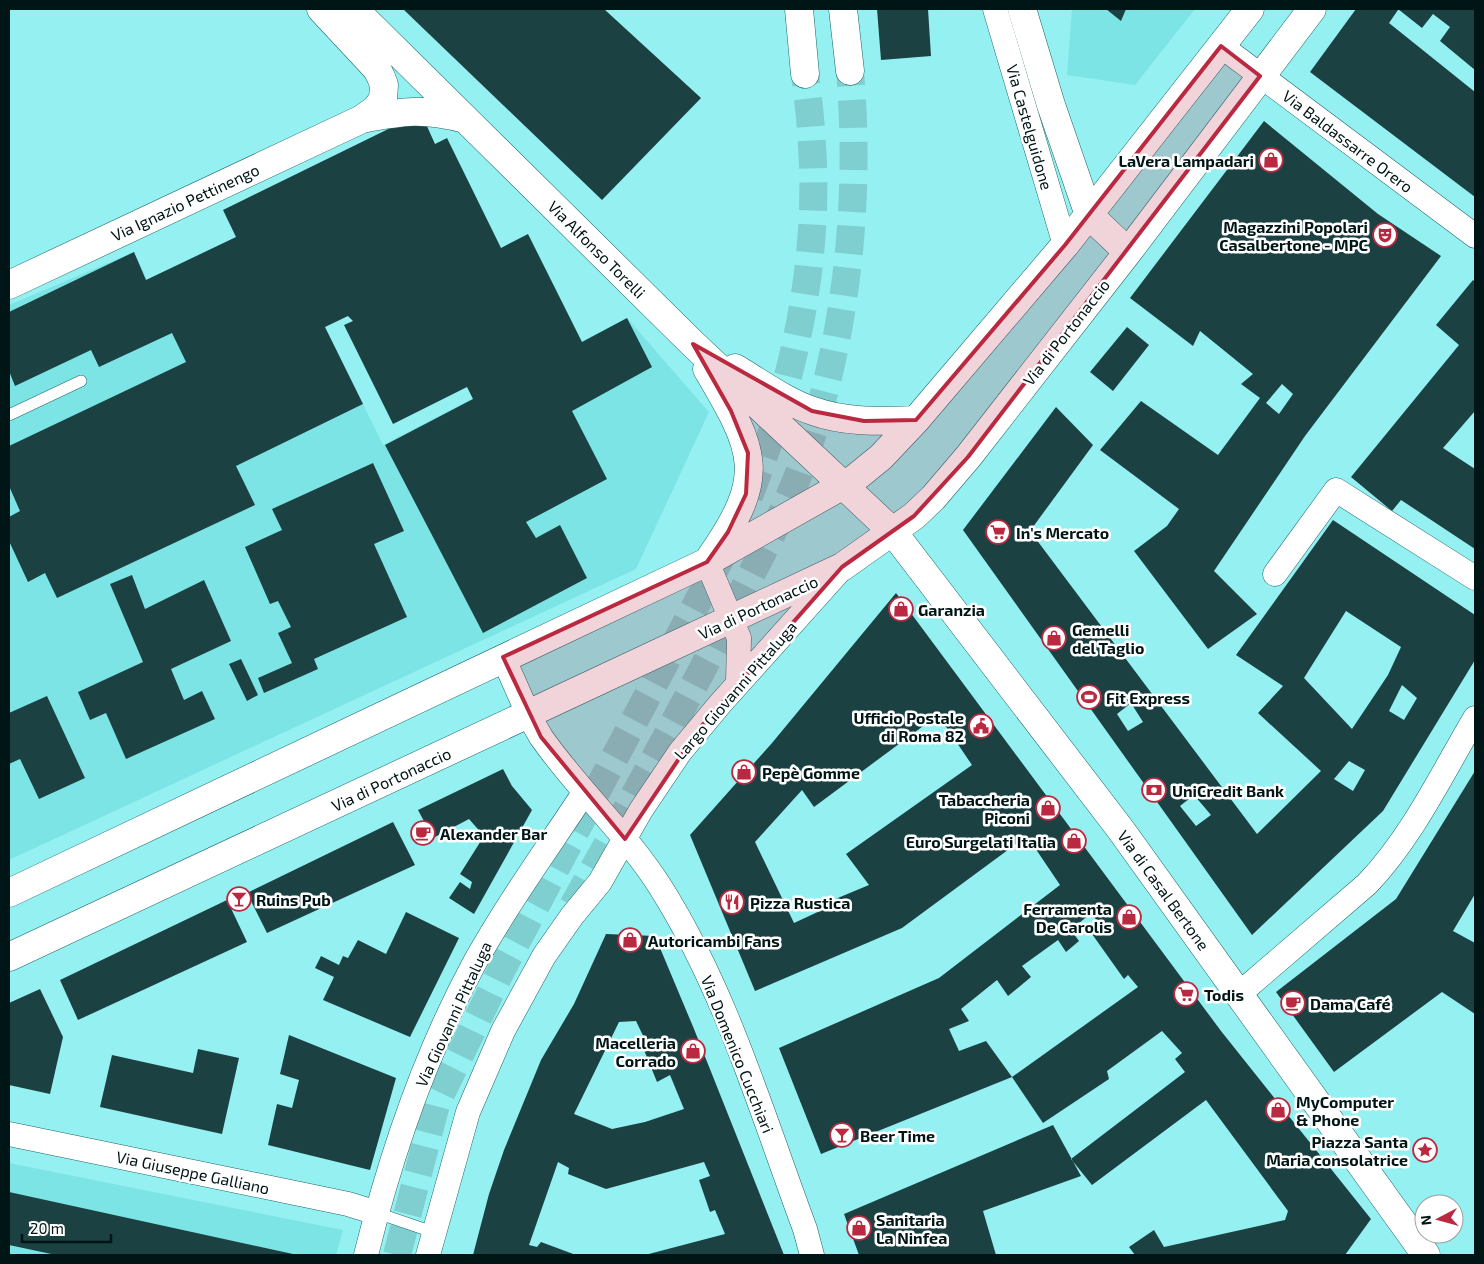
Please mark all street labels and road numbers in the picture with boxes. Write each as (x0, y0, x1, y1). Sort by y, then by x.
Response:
street label: Via Castelguidone (1003, 62, 1057, 192)
street label: Via Baldassarre Orero (1279, 86, 1417, 196)
street label: Via Ignazio Pettinengo (108, 159, 262, 245)
street label: Via Alfonso Torelli (544, 196, 650, 302)
street label: Via di Portonaccio (1019, 275, 1113, 389)
street label: Via di Portonaccio (695, 571, 821, 643)
street label: Largo Giovanni Pittaluga (670, 617, 800, 763)
street label: Via di Portonaccio (328, 743, 454, 815)
street label: Via di Casal Bertone (1114, 826, 1214, 954)
street label: Via Giovanni Pittaluga (411, 938, 495, 1090)
street label: Via Domenico Cucchiari (698, 972, 778, 1136)
street label: Via Giuseppe Galliano (115, 1146, 271, 1198)

